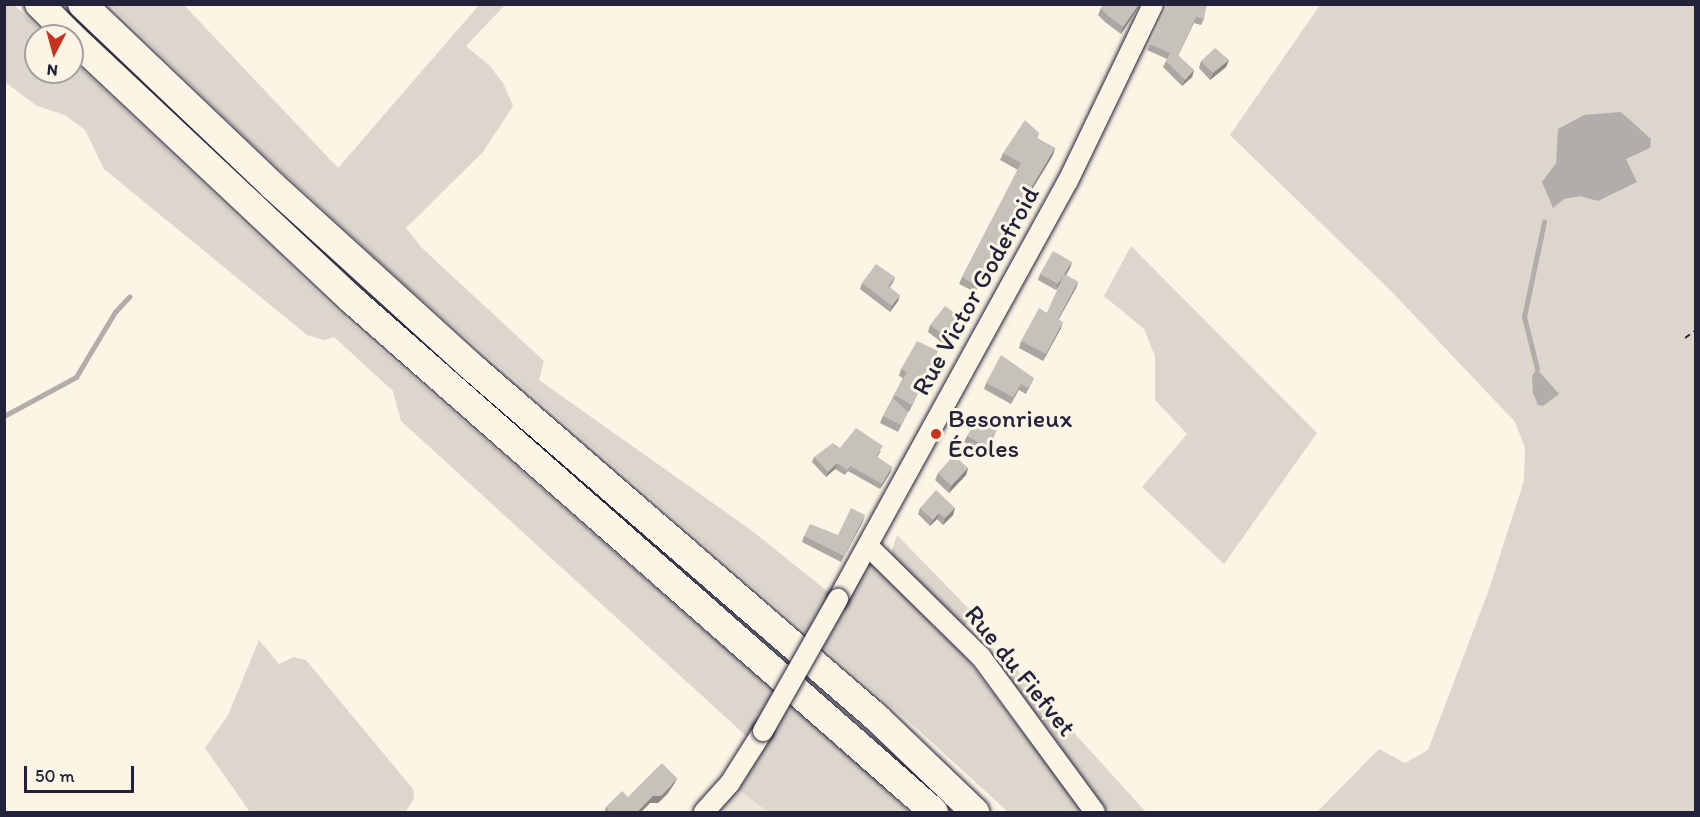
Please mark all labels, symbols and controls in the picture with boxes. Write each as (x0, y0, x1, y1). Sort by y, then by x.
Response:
north arrow (24, 24, 84, 84)
text: N (46, 60, 59, 80)
street label: Rue Victor Godefroid (906, 181, 1046, 401)
place label: Besonrieux Écoles (948, 403, 1072, 464)
marker: Besonrieux Écoles (929, 427, 943, 441)
street label: Rue du Fiefvet (958, 599, 1082, 743)
scale bar (27, 754, 136, 792)
text: 50 m (35, 765, 75, 787)

